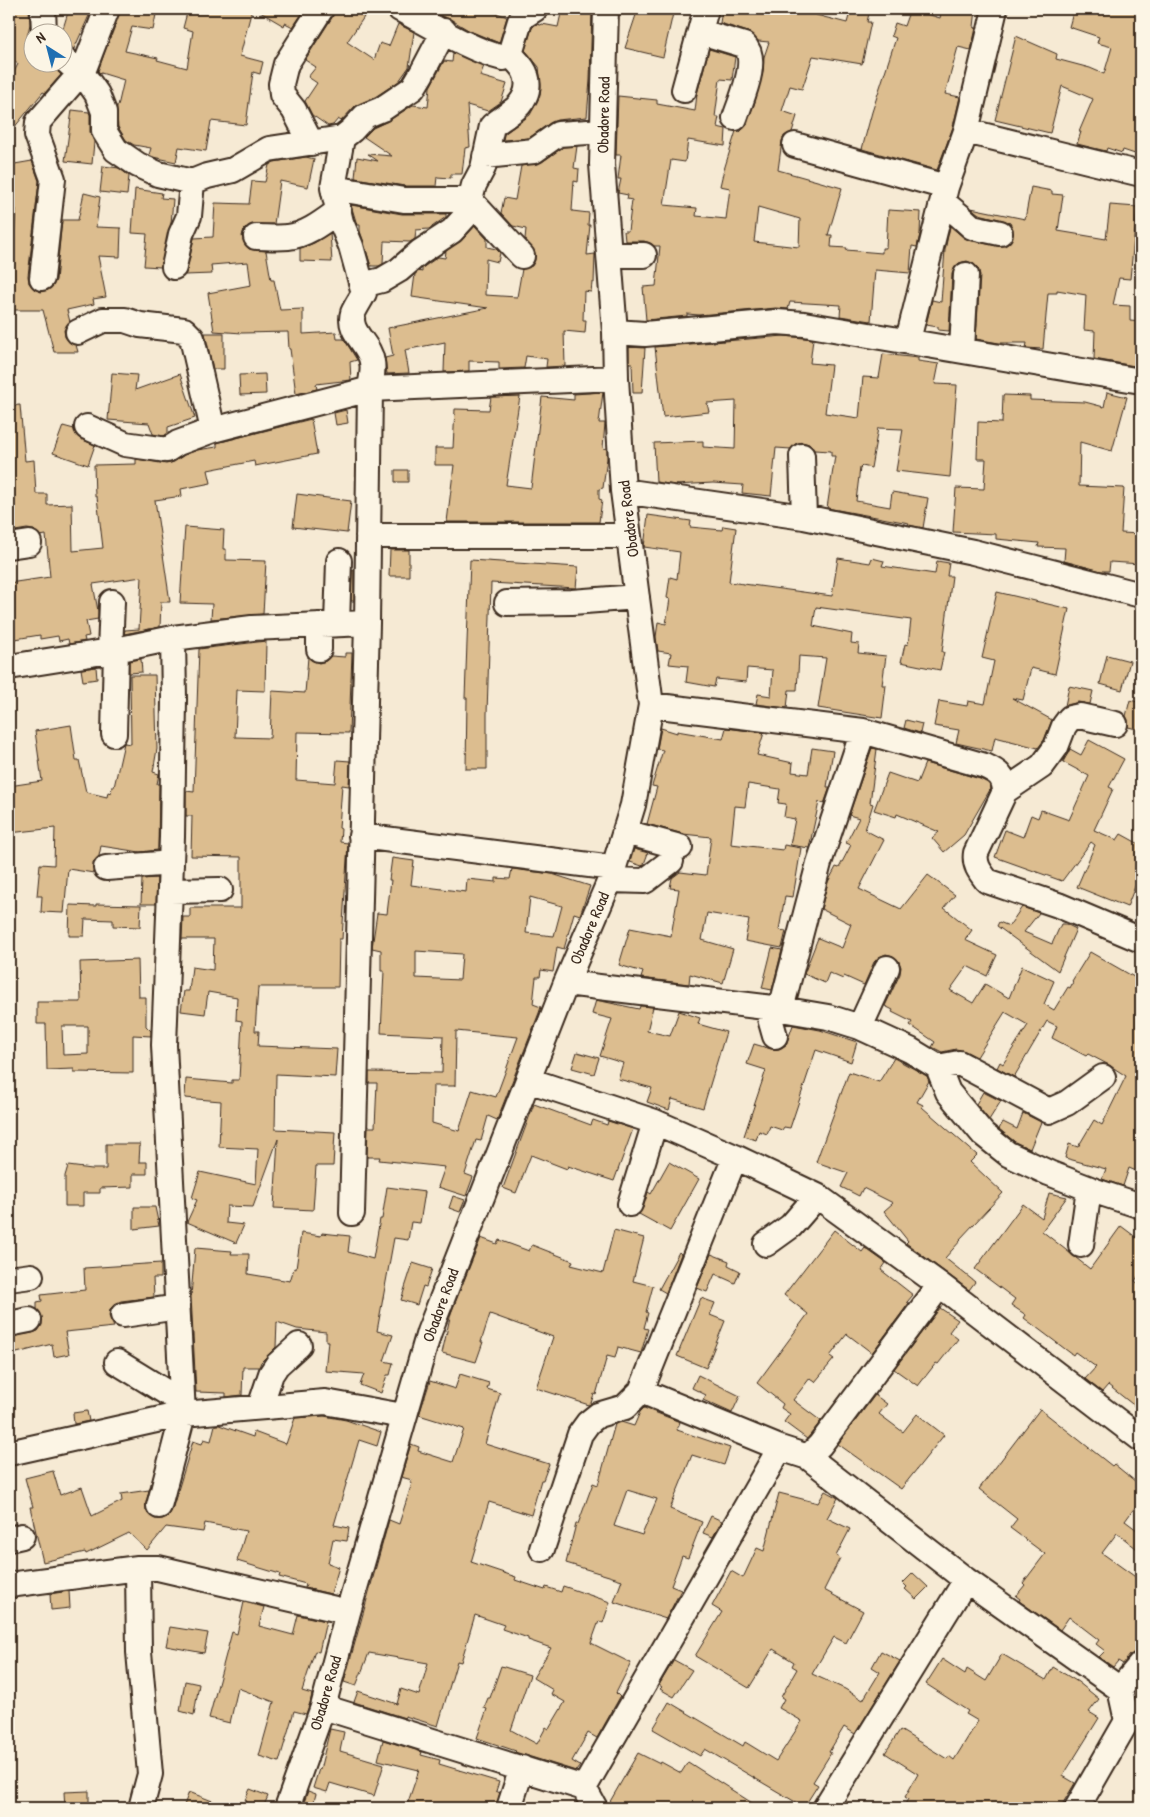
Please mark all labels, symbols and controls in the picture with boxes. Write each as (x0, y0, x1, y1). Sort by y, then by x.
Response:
north arrow (22, 22, 72, 72)
text: N (31, 27, 49, 47)
street label: Obadore Road (591, 76, 615, 154)
street label: Obadore Road (612, 480, 644, 558)
street label: Obadore Road (564, 888, 614, 968)
street label: Obadore Road (417, 1265, 463, 1345)
street label: Obadore Road (304, 1653, 346, 1733)

